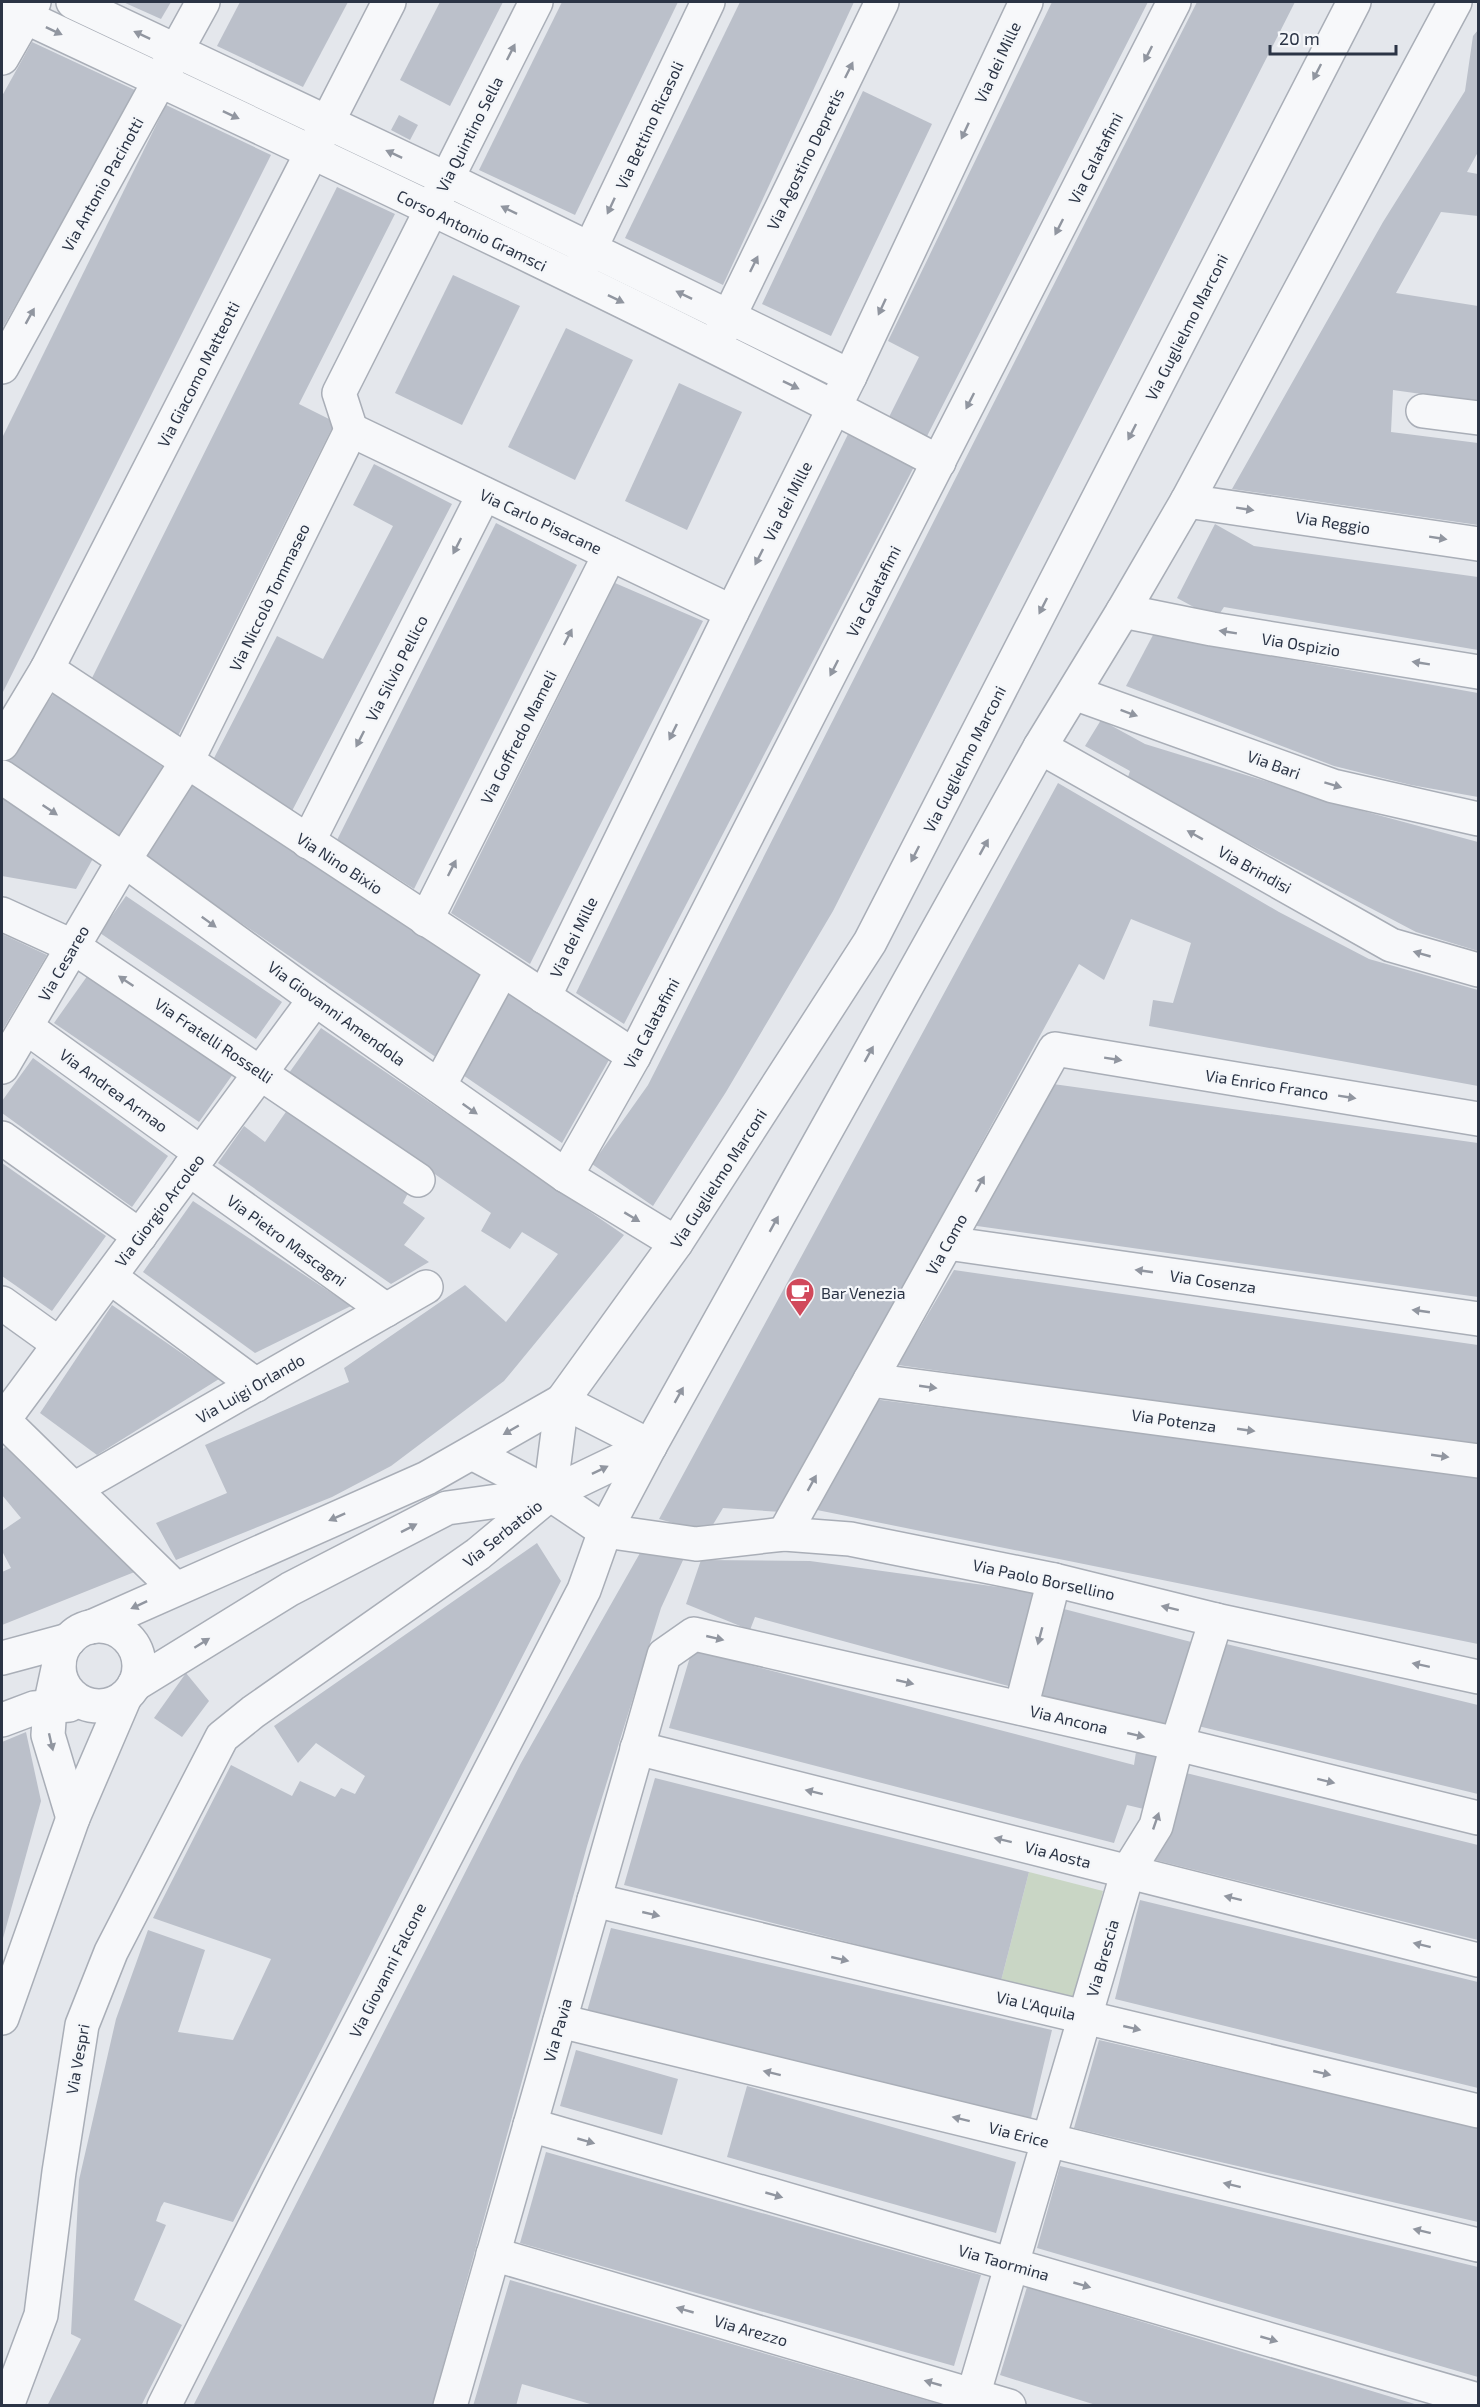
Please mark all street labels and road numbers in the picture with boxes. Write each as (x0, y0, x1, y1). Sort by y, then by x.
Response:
street label: Via dei Mille (970, 18, 1024, 106)
street label: Via Bettino Ricasoli (611, 58, 687, 192)
street label: Via Quintino Sella (432, 73, 507, 195)
street label: Via Agostino Depretis (762, 85, 848, 233)
street label: Via Calatafimi (1064, 109, 1126, 207)
street label: Via Antonio Pacinotti (57, 114, 147, 254)
street label: Corso Antonio Gramsci (394, 185, 550, 275)
street label: Via Guglielmo Marconi (1141, 251, 1231, 403)
street label: Via Giacomo Matteotti (153, 298, 243, 450)
street label: Via dei Mille (759, 458, 815, 544)
street label: Via Carlo Pisacane (477, 484, 605, 558)
street label: Via Reggio (1294, 507, 1372, 537)
street label: Via Niccolò Tommaseo (225, 520, 313, 674)
street label: Via Calatafimi (842, 542, 904, 640)
street label: Via Silvio Pellico (361, 612, 431, 724)
street label: Via Ospizio (1260, 628, 1342, 660)
street label: Via Goffredo Mameli (476, 667, 560, 807)
street label: Via Guglielmo Marconi (919, 683, 1009, 835)
street label: Via Bari (1245, 746, 1303, 782)
street label: Via Nino Bixio (293, 828, 387, 898)
street label: Via Brindisi (1215, 841, 1295, 897)
street label: Via dei Mille (545, 894, 601, 980)
street label: Via Cesareo (34, 922, 92, 1004)
street label: Via Giovanni Amendola (264, 957, 410, 1069)
street label: Via Calatafimi (619, 974, 683, 1072)
street label: Via Fratelli Rosselli (151, 993, 277, 1087)
street label: Via Andrea Armao (56, 1044, 172, 1136)
street label: Via Enrico Franco (1204, 1065, 1330, 1103)
street label: Via Guglielmo Marconi (666, 1105, 770, 1251)
street label: Via Giorgio Arcoleo (110, 1150, 208, 1270)
street label: Via Pietro Mascagni (224, 1190, 350, 1290)
street label: Via Como (921, 1210, 971, 1278)
street label: Via Cosenza (1168, 1266, 1258, 1296)
street label: Via Luigi Orlando (192, 1349, 308, 1427)
street label: Via Potenza (1130, 1405, 1218, 1435)
street label: Via Serbatoio (459, 1495, 545, 1571)
street label: Via Paolo Borsellino (971, 1555, 1117, 1603)
street label: Via Ancona (1028, 1701, 1110, 1737)
street label: Via Aosta (1023, 1837, 1093, 1871)
street label: Via Giovanni Falcone (345, 1899, 429, 2041)
street label: Via Brescia (1082, 1917, 1122, 1999)
street label: Via L'Aquila (994, 1987, 1078, 2023)
street label: Via Pavia (539, 1996, 575, 2064)
street label: Via Vespri (61, 2022, 93, 2096)
street label: Via Erice (987, 2117, 1051, 2151)
street label: Via Taormina (956, 2240, 1052, 2284)
street label: Via Arezzo (712, 2310, 790, 2350)

